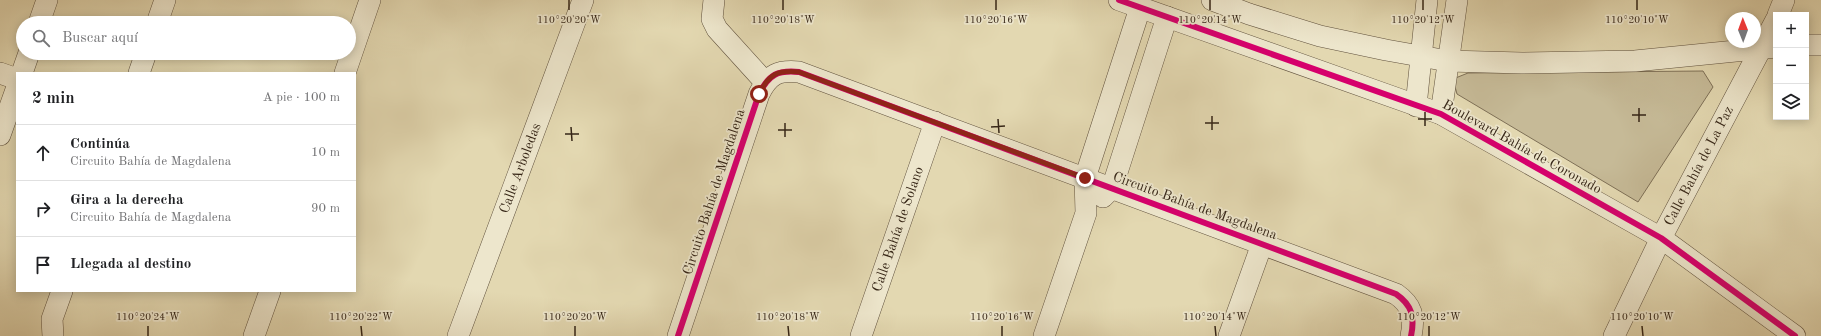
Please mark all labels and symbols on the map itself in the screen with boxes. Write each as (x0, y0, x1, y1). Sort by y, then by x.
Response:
north arrow (1725, 12, 1761, 48)
text: 110°20'20"W (537, 15, 601, 25)
text: 110°20'18"W (751, 15, 815, 25)
text: 110°20'16"W (964, 15, 1028, 25)
text: 110°20'14"W (1178, 15, 1242, 25)
text: 110°20'12"W (1391, 15, 1455, 25)
text: 110°20'10"W (1605, 15, 1669, 25)
route start (750, 85, 768, 103)
street label: Boulevard Bahía de Coronado (1440, 97, 1604, 197)
street label: Calle Bahía de La Paz (1662, 104, 1736, 228)
street label: Circuito Bahía de Magdalena (681, 107, 748, 277)
street label: Calle Arboledas (497, 121, 544, 215)
street label: Calle Bahía de Solano (870, 165, 926, 294)
route end (1076, 169, 1094, 187)
street label: Circuito Bahía de Magdalena (1111, 170, 1279, 242)
text: 110°20'24"W (116, 312, 180, 322)
text: 110°20'22"W (329, 312, 393, 322)
text: 110°20'20"W (543, 312, 607, 322)
text: 110°20'18"W (756, 312, 820, 322)
text: 110°20'16"W (970, 312, 1034, 322)
text: 110°20'14"W (1183, 312, 1247, 322)
text: 110°20'12"W (1397, 312, 1461, 322)
text: 110°20'10"W (1610, 312, 1674, 322)

